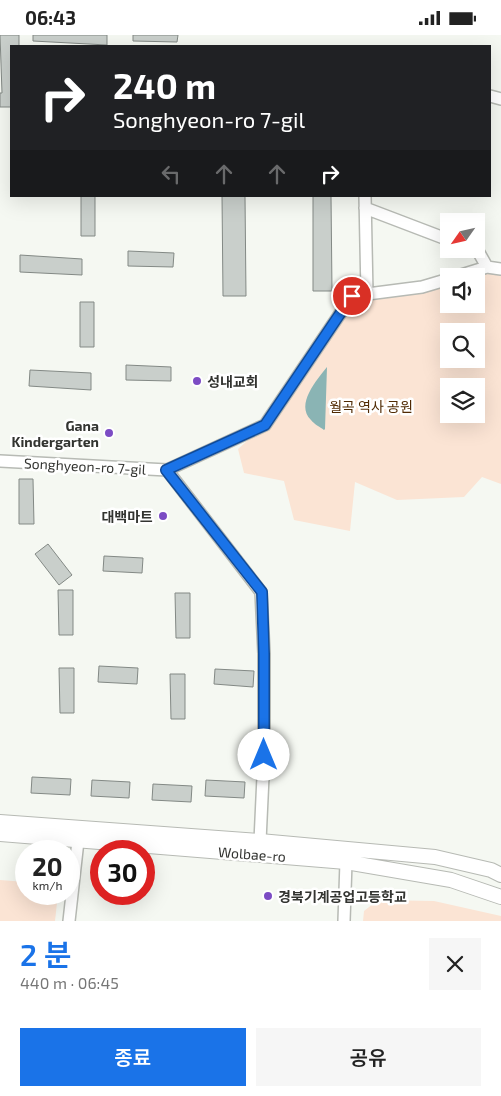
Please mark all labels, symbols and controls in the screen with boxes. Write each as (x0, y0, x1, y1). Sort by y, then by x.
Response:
text: 06:43 (25, 6, 76, 29)
text: 240 m (113, 64, 216, 106)
icon: right (30, 65, 95, 130)
text: Songhyeon-ro 7-gil (113, 106, 305, 132)
icon: left (157, 160, 185, 188)
icon: ahead (210, 160, 238, 188)
icon: ahead (263, 160, 291, 188)
icon: right (316, 160, 344, 188)
north arrow (440, 213, 485, 257)
map controls (440, 213, 485, 423)
button: sound (440, 268, 485, 313)
pin (331, 275, 373, 317)
icon: arrive (338, 282, 366, 310)
button: search (440, 323, 485, 368)
place label: 성내교회 (207, 373, 259, 390)
marker: 성내교회 (191, 375, 203, 387)
button: layers (440, 378, 485, 423)
park label: 월곡 역사 공원 (329, 398, 413, 415)
place label: Gana Kindergarten (12, 417, 99, 450)
marker: Gana Kindergarten (103, 427, 115, 439)
street label: Songhyeon-ro 7-gil (24, 454, 147, 478)
place label: 대백마트 (101, 508, 153, 525)
marker: 대백마트 (157, 510, 169, 522)
position arrow (237, 728, 289, 780)
speed limit sign: 30 (90, 840, 155, 905)
street label: Wolbae-ro (217, 843, 287, 865)
text: 20 (32, 851, 63, 881)
text: km/h (33, 878, 62, 892)
place label: 경북기계공업고등학교 (278, 888, 407, 905)
marker: 경북기계공업고등학교 (262, 890, 274, 902)
text: 2 분 (20, 936, 71, 972)
button: close (429, 938, 481, 990)
text: 440 m · 06:45 (20, 973, 119, 992)
button: 종료 (20, 1028, 246, 1086)
button: 공유 (256, 1028, 481, 1086)

